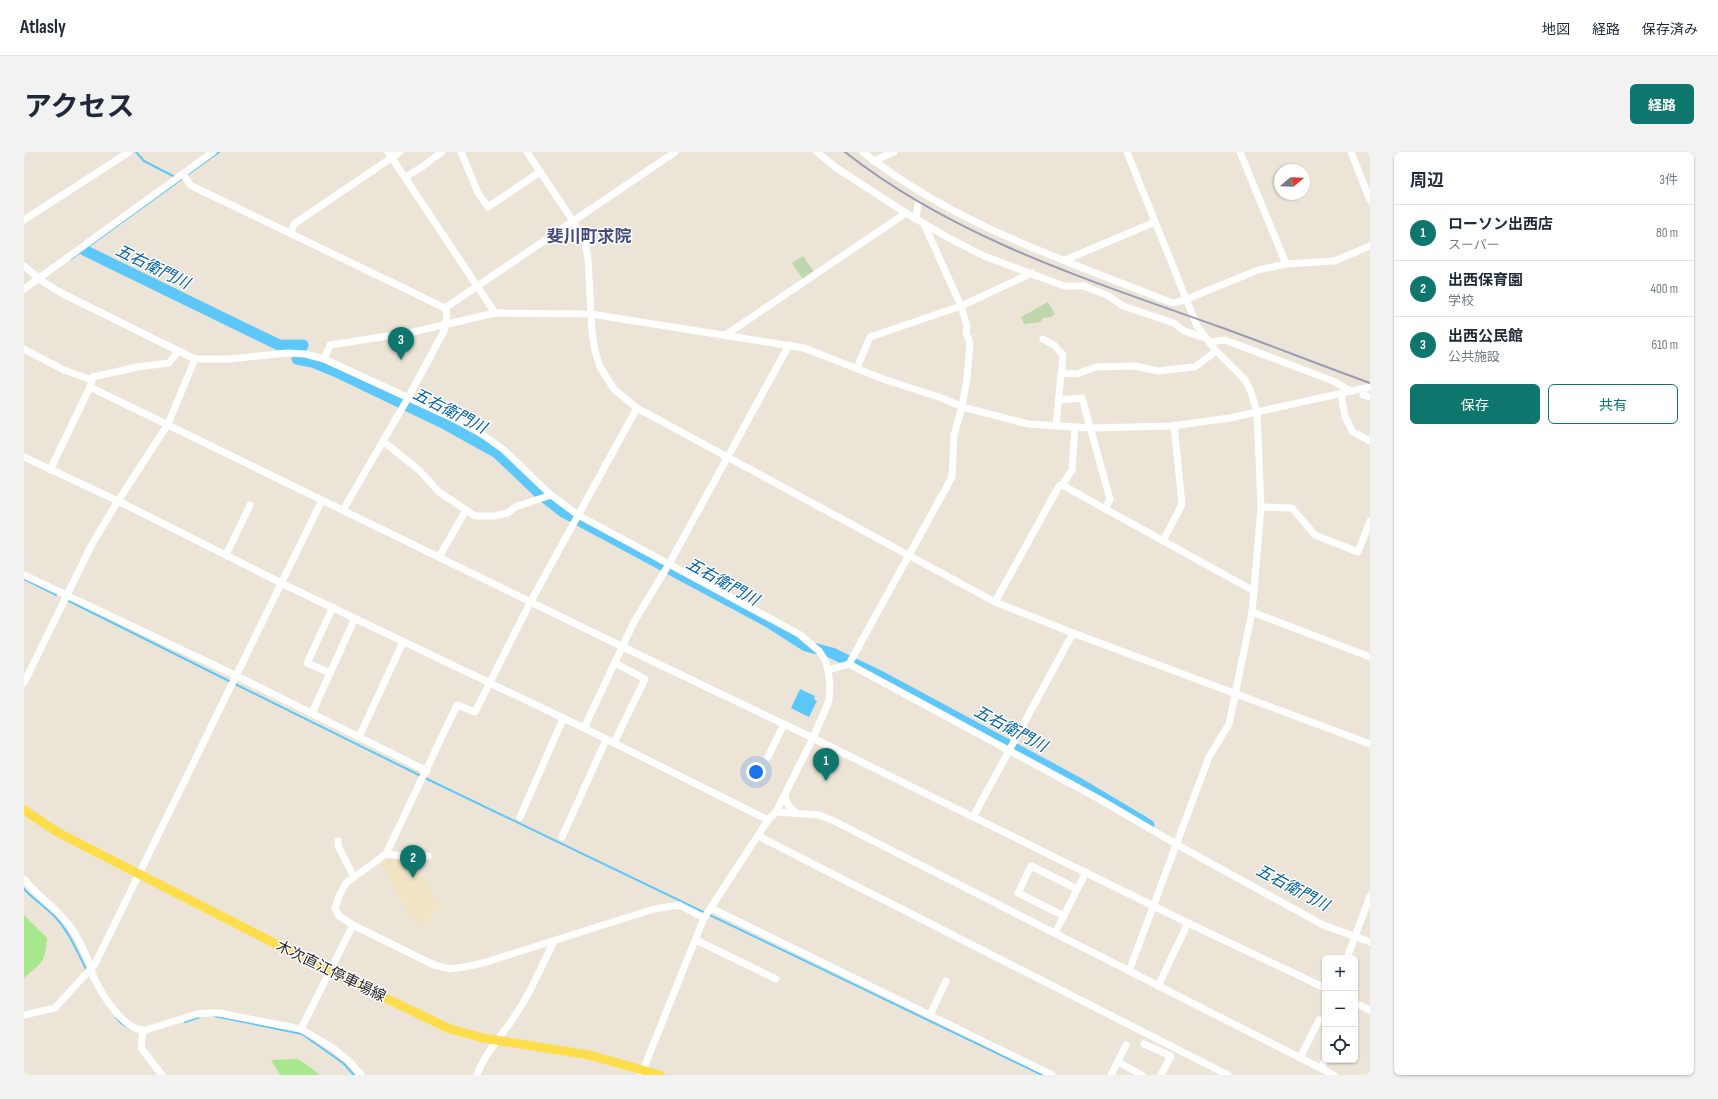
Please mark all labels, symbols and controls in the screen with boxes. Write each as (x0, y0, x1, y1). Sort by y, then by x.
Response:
text: Atlasly (20, 16, 66, 39)
text: 地図 (1542, 21, 1570, 38)
text: 経路 (1592, 21, 1620, 38)
text: 保存済み (1642, 21, 1698, 38)
button: 経路 (1630, 84, 1694, 124)
text: アクセス (24, 91, 135, 124)
north arrow (1274, 164, 1310, 200)
text: 周辺 (1410, 171, 1444, 191)
text: 3件 (1660, 172, 1678, 188)
text: ローソン出西店 (1448, 215, 1553, 234)
text: 1 (1420, 225, 1426, 241)
text: 80 m (1656, 225, 1678, 241)
district label: 斐川町求院 (547, 227, 632, 247)
text: スーパー (1448, 237, 1500, 253)
water label: 五右衛門川 (112, 241, 194, 294)
text: 出西保育園 (1448, 271, 1523, 290)
text: 2 (1420, 281, 1426, 297)
text: 400 m (1651, 281, 1678, 297)
text: 学校 (1448, 293, 1474, 309)
pin: 3 (388, 327, 414, 360)
text: 出西公民館 (1448, 327, 1523, 346)
text: 3 (1420, 337, 1426, 353)
text: 610 m (1652, 337, 1678, 353)
text: 公共施設 (1448, 349, 1500, 365)
button: 保存 (1410, 384, 1540, 424)
button: 共有 (1548, 384, 1678, 424)
water label: 五右衛門川 (409, 385, 491, 439)
water label: 五右衛門川 (683, 555, 764, 611)
water label: 五右衛門川 (971, 702, 1052, 757)
pin: 1 (813, 748, 839, 781)
your location (746, 762, 766, 782)
pin: 2 (400, 845, 426, 878)
water label: 五右衛門川 (1253, 861, 1334, 916)
street label: 木次直江停車場線 (273, 937, 389, 1006)
map controls (1322, 955, 1358, 1063)
button: + (1322, 955, 1358, 991)
button: − (1322, 991, 1358, 1027)
button: locate (1322, 1027, 1358, 1063)

